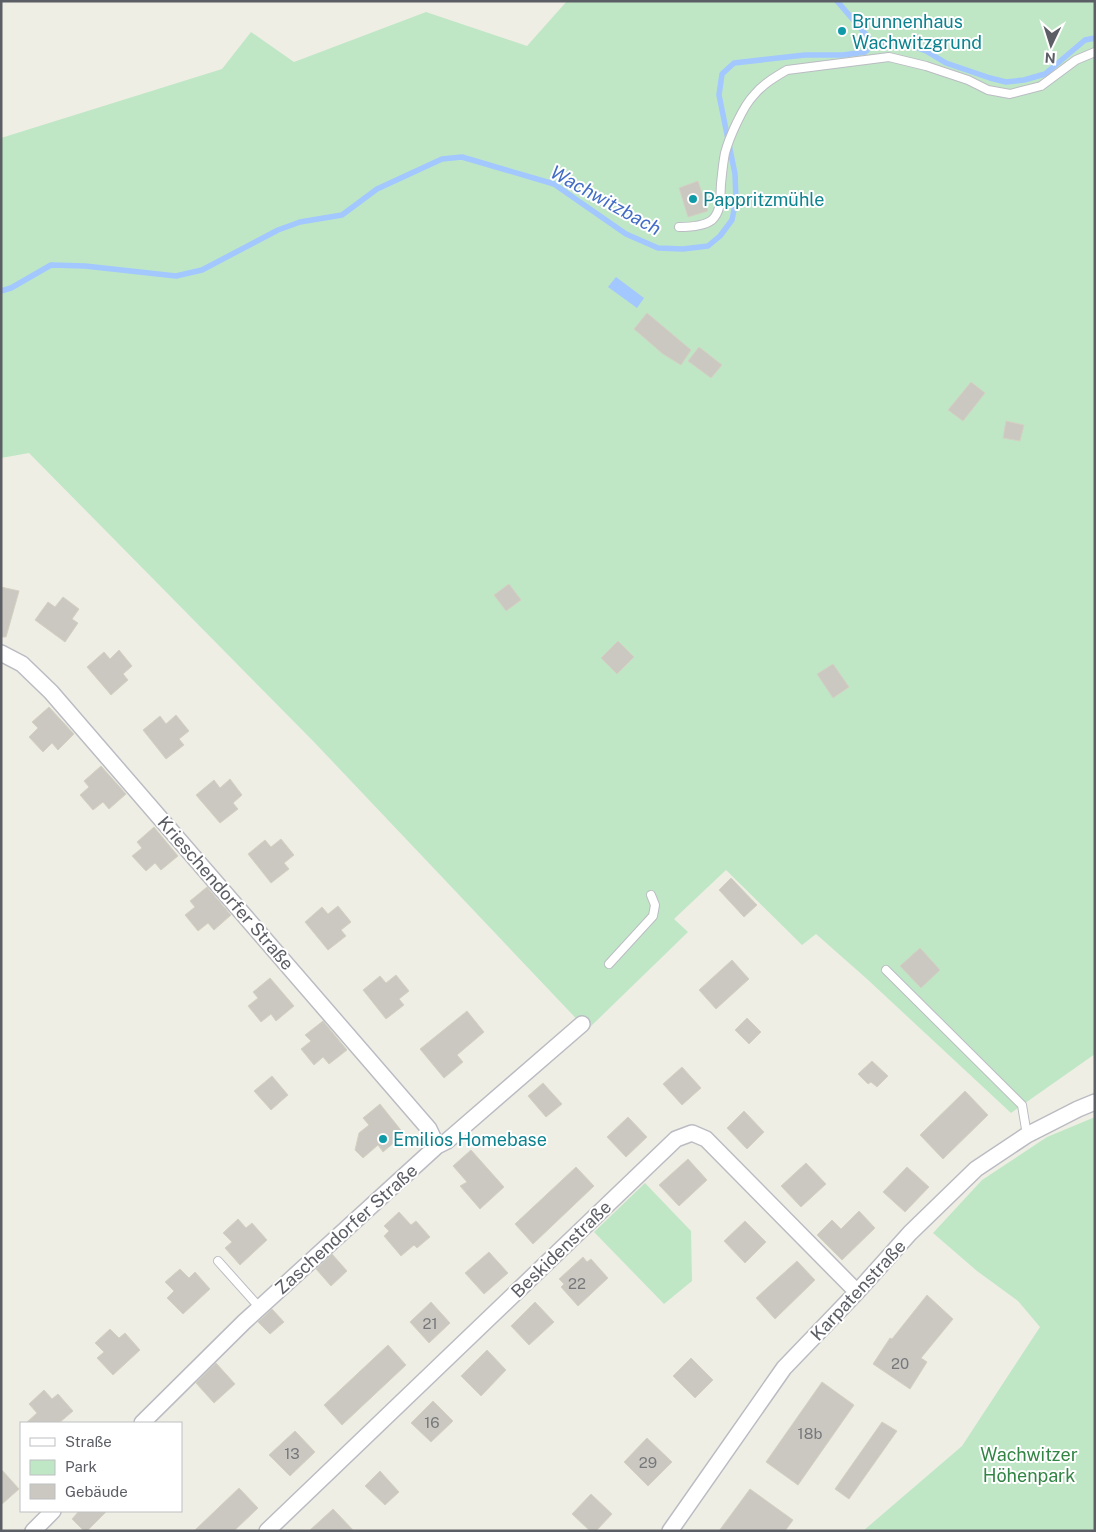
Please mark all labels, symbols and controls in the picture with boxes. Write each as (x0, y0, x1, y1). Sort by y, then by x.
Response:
place label: Brunnenhaus Wachwitzgrund (852, 11, 982, 53)
north arrow (1026, 20, 1076, 70)
marker: Brunnenhaus Wachwitzgrund (836, 25, 848, 37)
text: N (1044, 50, 1056, 66)
water label: Wachwitzbach (547, 161, 665, 239)
place label: Pappritzmühle (703, 189, 825, 210)
marker: Pappritzmühle (687, 193, 699, 205)
street label: Krieschendorfer Straße (154, 812, 298, 974)
place label: Emilios Homebase (393, 1129, 547, 1150)
marker: Emilios Homebase (377, 1133, 389, 1145)
street label: Zaschendorfer Straße (271, 1160, 421, 1298)
street label: Beskidenstraße (507, 1196, 615, 1302)
street label: Karpatenstraße (806, 1235, 910, 1345)
house number: 22 (568, 1275, 586, 1292)
house number: 21 (422, 1315, 438, 1332)
house number: 20 (891, 1355, 909, 1372)
house number: 16 (424, 1414, 440, 1431)
legend (20, 1422, 182, 1512)
house number: 18b (798, 1425, 822, 1442)
text: Straße (65, 1433, 112, 1450)
park label: Wachwitzer Höhenpark (980, 1444, 1078, 1486)
house number: 13 (284, 1445, 300, 1462)
house number: 29 (639, 1454, 657, 1471)
text: Park (65, 1458, 97, 1475)
text: Gebäude (65, 1483, 128, 1500)

